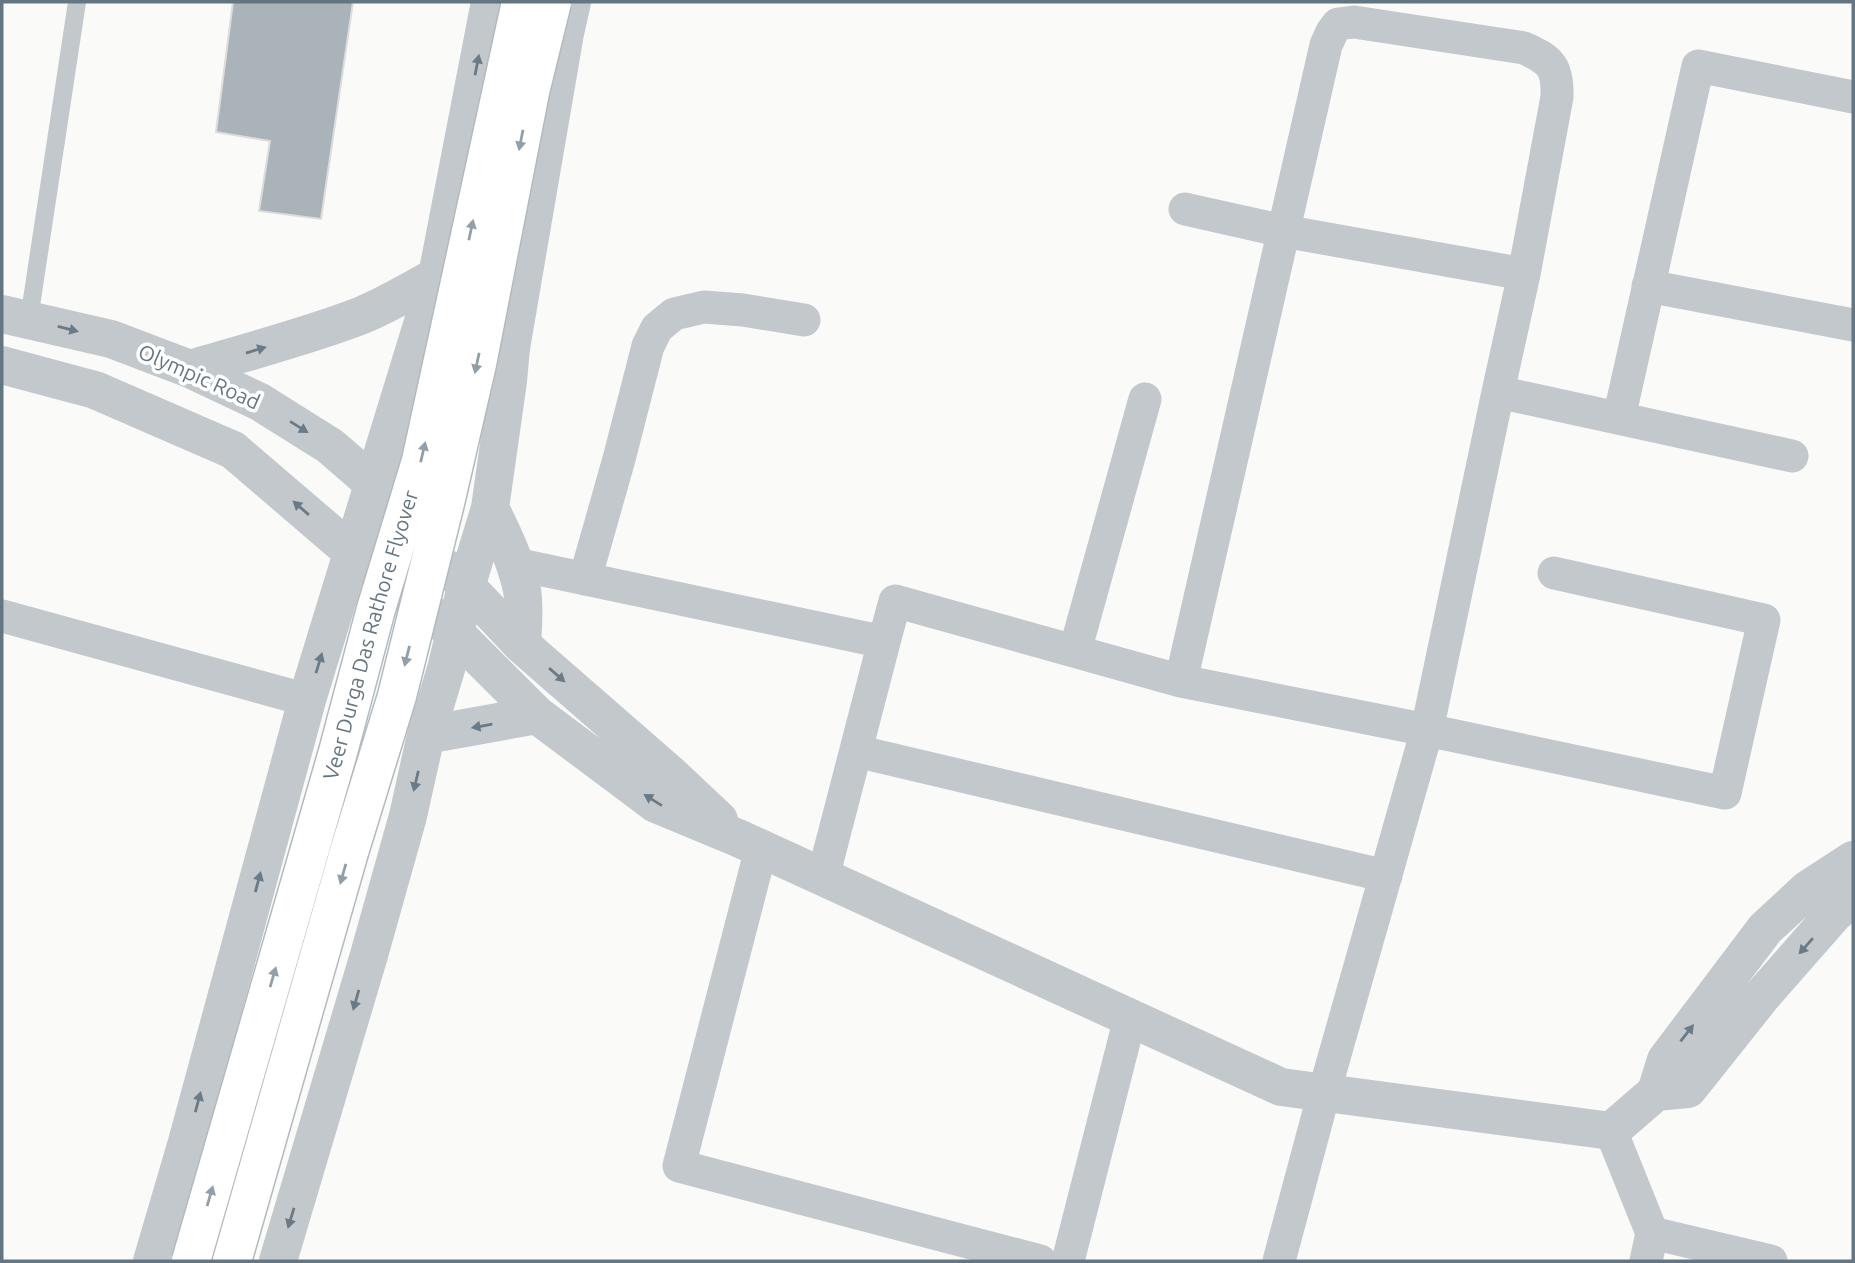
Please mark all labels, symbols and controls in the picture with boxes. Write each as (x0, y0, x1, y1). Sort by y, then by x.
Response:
one-way arrow (472, 54, 483, 76)
one-way arrow (515, 129, 526, 151)
one-way arrow (466, 219, 477, 241)
one-way arrow (57, 324, 79, 335)
street label: Olympic Road (135, 339, 264, 414)
one-way arrow (245, 344, 266, 354)
one-way arrow (472, 352, 483, 374)
one-way arrow (290, 420, 309, 433)
one-way arrow (418, 441, 429, 463)
street label: Veer Durga Das Rathore Flyover (318, 487, 422, 783)
one-way arrow (292, 501, 309, 516)
one-way arrow (401, 645, 412, 667)
one-way arrow (314, 652, 324, 673)
one-way arrow (548, 667, 565, 682)
one-way arrow (471, 721, 493, 732)
one-way arrow (410, 770, 421, 792)
one-way arrow (643, 794, 663, 807)
one-way arrow (337, 864, 347, 885)
one-way arrow (253, 871, 264, 893)
one-way arrow (1798, 937, 1814, 955)
one-way arrow (268, 966, 279, 988)
one-way arrow (350, 989, 361, 1011)
one-way arrow (1680, 1023, 1694, 1042)
one-way arrow (194, 1091, 204, 1112)
one-way arrow (205, 1184, 216, 1206)
one-way arrow (285, 1208, 295, 1229)

